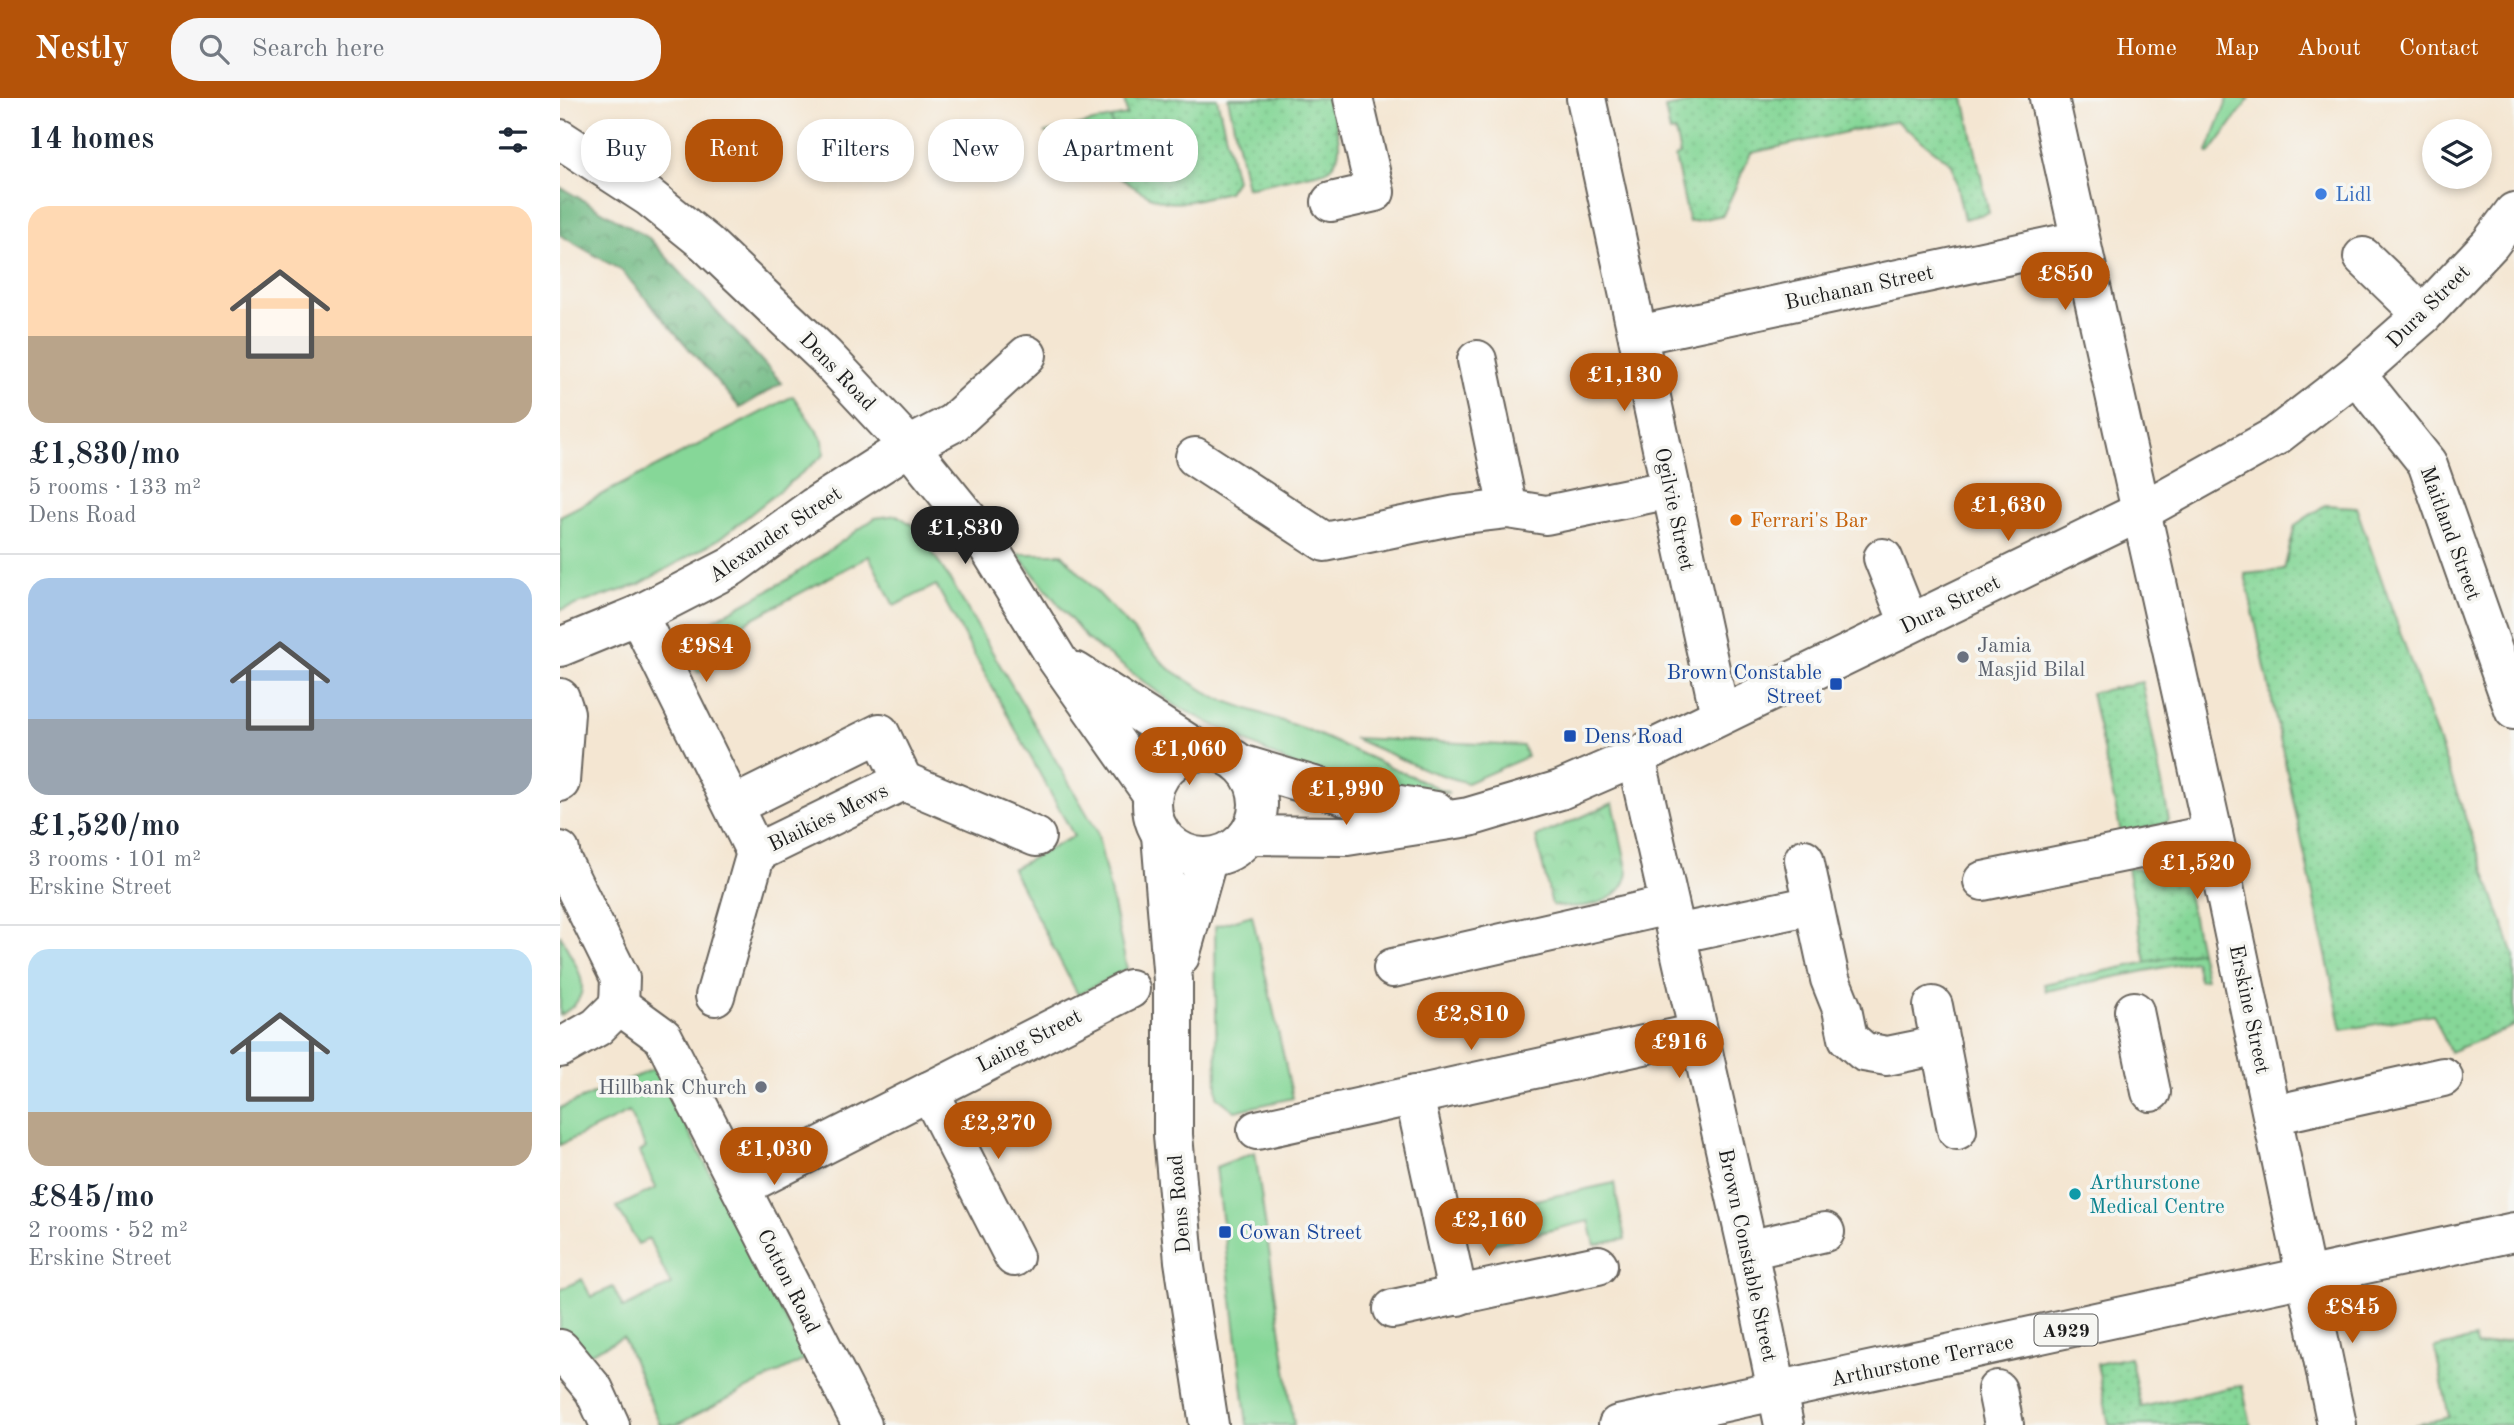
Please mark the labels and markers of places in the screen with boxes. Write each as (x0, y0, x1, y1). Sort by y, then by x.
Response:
place label: Lidl (2335, 185, 2372, 206)
marker: Lidl (2313, 186, 2329, 202)
pin: £850 (2024, 252, 2106, 312)
pin: £1,130 (1567, 354, 1681, 413)
pin: £1,630 (1951, 484, 2065, 543)
pin: £1,830 (908, 506, 1022, 566)
place label: Ferrari's Bar (1750, 511, 1868, 532)
marker: Ferrari's Bar (1728, 512, 1744, 528)
pin: £984 (665, 624, 747, 684)
place label: Jamia Masjid Bilal (1977, 636, 2086, 681)
marker: Jamia Masjid Bilal (1955, 649, 1971, 665)
place label: Brown Constable Street (1667, 663, 1822, 708)
marker: Brown Constable Street (1828, 676, 1844, 692)
place label: Dens Road (1584, 727, 1683, 748)
pin: £1,060 (1132, 728, 1246, 787)
marker: Dens Road (1562, 728, 1578, 744)
pin: £1,990 (1289, 768, 1403, 827)
pin: £1,520 (2140, 842, 2254, 901)
pin: £2,810 (1414, 992, 1528, 1052)
pin: £916 (1638, 1020, 1720, 1080)
place label: Hillbank Church (598, 1078, 747, 1099)
marker: Hillbank Church (753, 1079, 769, 1095)
pin: £2,270 (941, 1102, 1055, 1161)
pin: £1,030 (717, 1128, 831, 1187)
place label: Arthurstone Medical Centre (2089, 1173, 2225, 1218)
marker: Arthurstone Medical Centre (2067, 1186, 2083, 1202)
pin: £2,160 (1432, 1198, 1546, 1258)
place label: Cowan Street (1239, 1223, 1362, 1244)
marker: Cowan Street (1217, 1224, 1233, 1240)
pin: £845 (2311, 1286, 2393, 1345)

